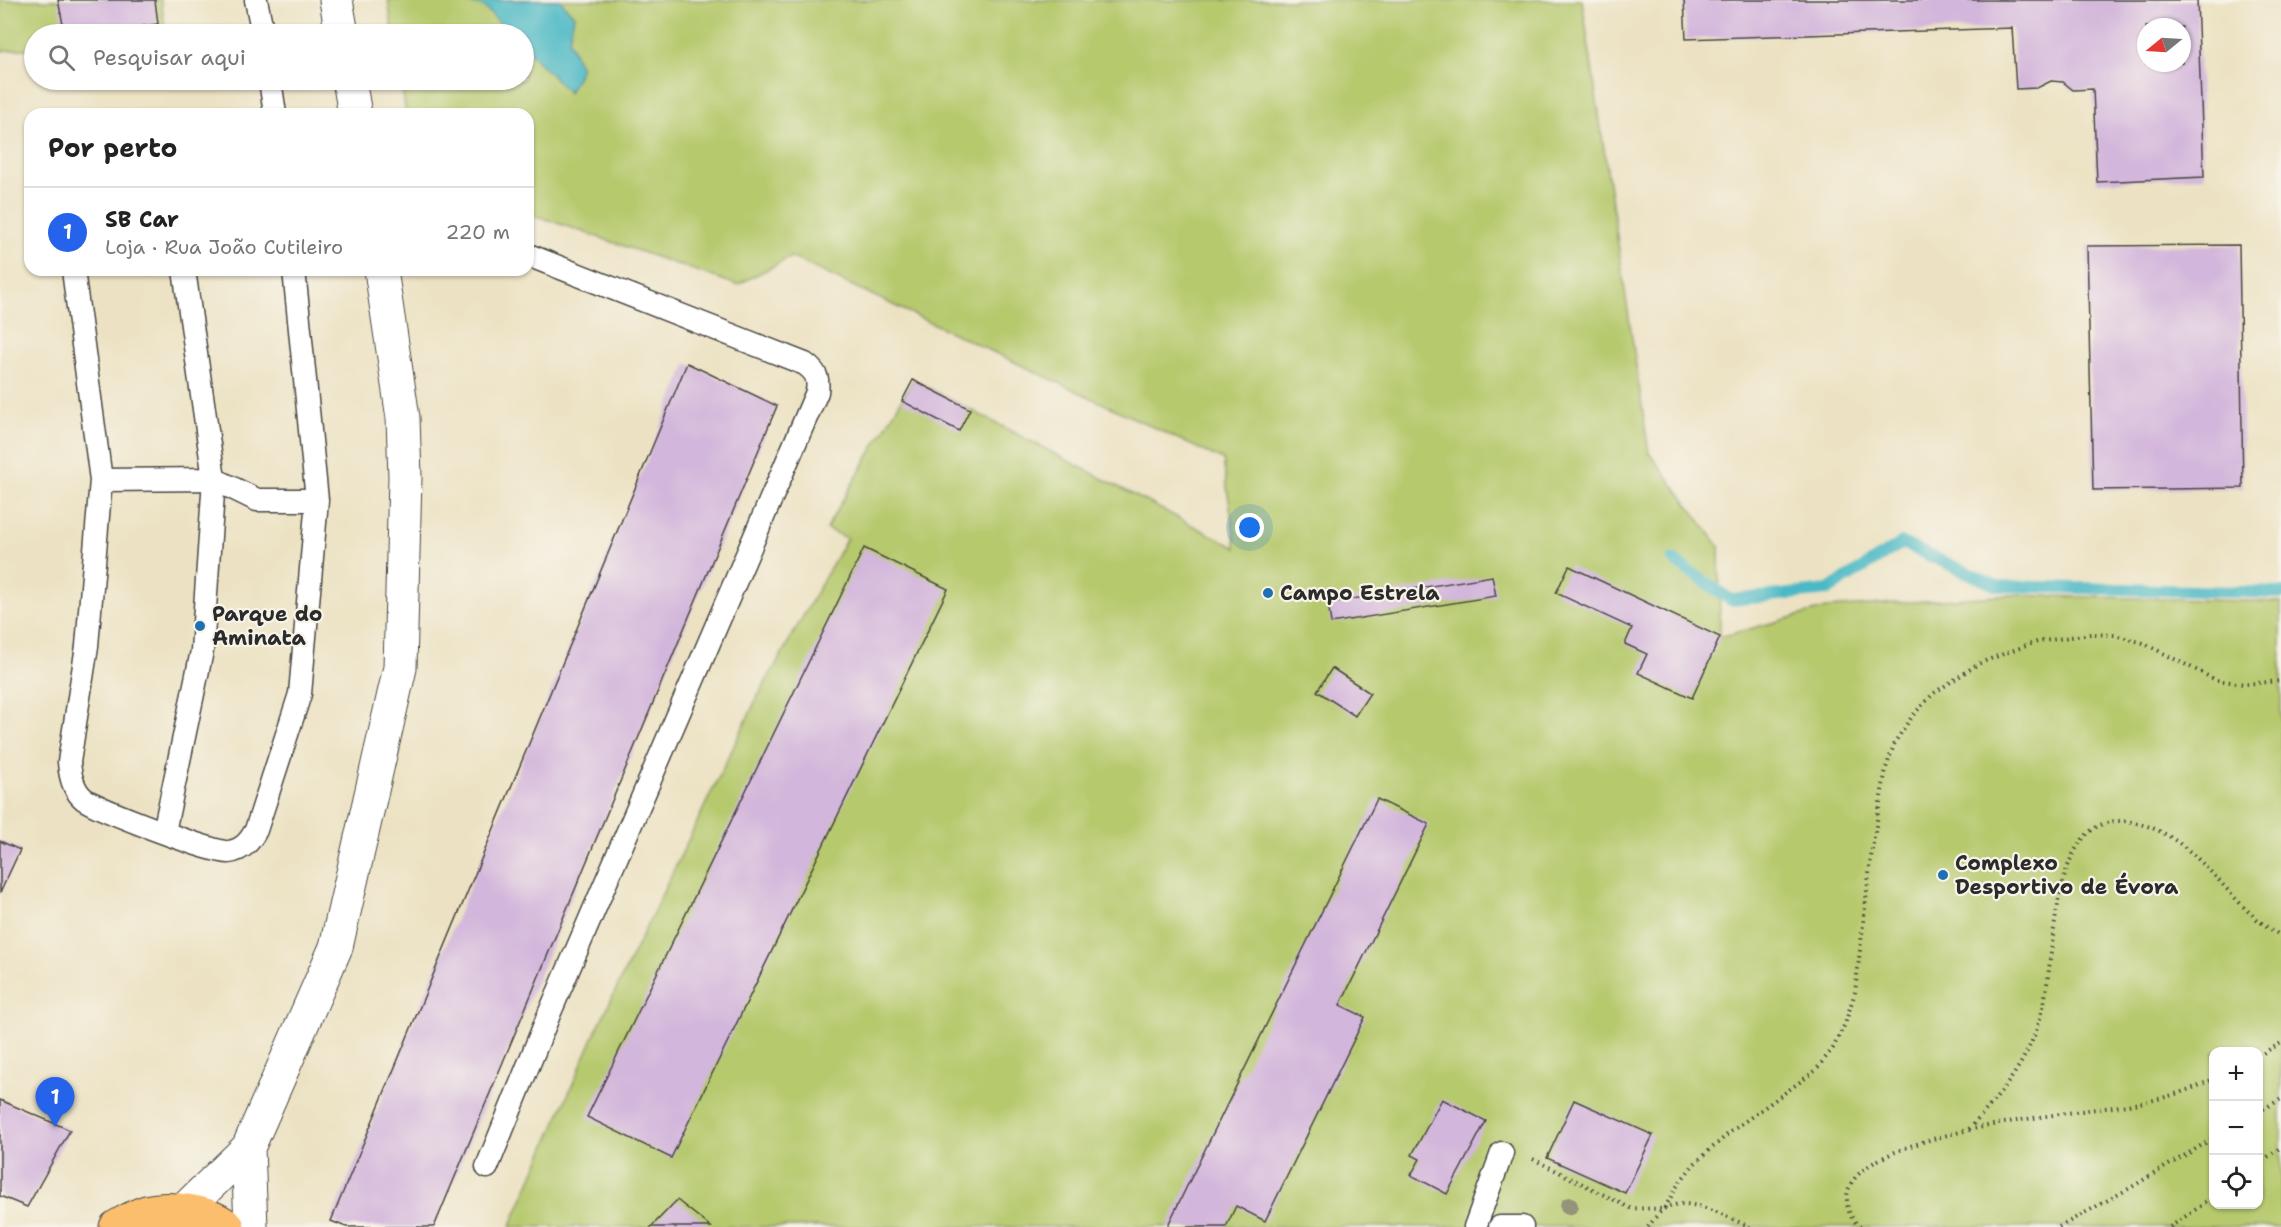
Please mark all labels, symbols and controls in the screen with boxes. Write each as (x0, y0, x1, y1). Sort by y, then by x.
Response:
north arrow (2137, 18, 2191, 72)
search box (24, 24, 534, 90)
icon: search (45, 41, 78, 74)
text: Pesquisar aqui (93, 43, 246, 72)
text: Por perto (48, 130, 177, 165)
text: SB Car (105, 205, 179, 234)
text: 1 (63, 219, 72, 245)
text: 220 m (446, 219, 510, 245)
text: Loja · Rua João Cutileiro (105, 234, 343, 260)
your location (1235, 513, 1264, 542)
place label: Campo Estrela (1280, 579, 1440, 607)
marker: Campo Estrela (1261, 586, 1275, 600)
place label: Parque do Aminata (212, 600, 322, 652)
marker: Parque do Aminata (193, 619, 207, 633)
place label: Complexo Desportivo de Évora (1955, 849, 2179, 901)
marker: Complexo Desportivo de Évora (1936, 868, 1950, 882)
map controls (2209, 1047, 2263, 1209)
button: + (2209, 1047, 2263, 1101)
pin: 1 (36, 1078, 74, 1127)
button: − (2209, 1101, 2263, 1155)
button: locate (2209, 1155, 2263, 1209)

